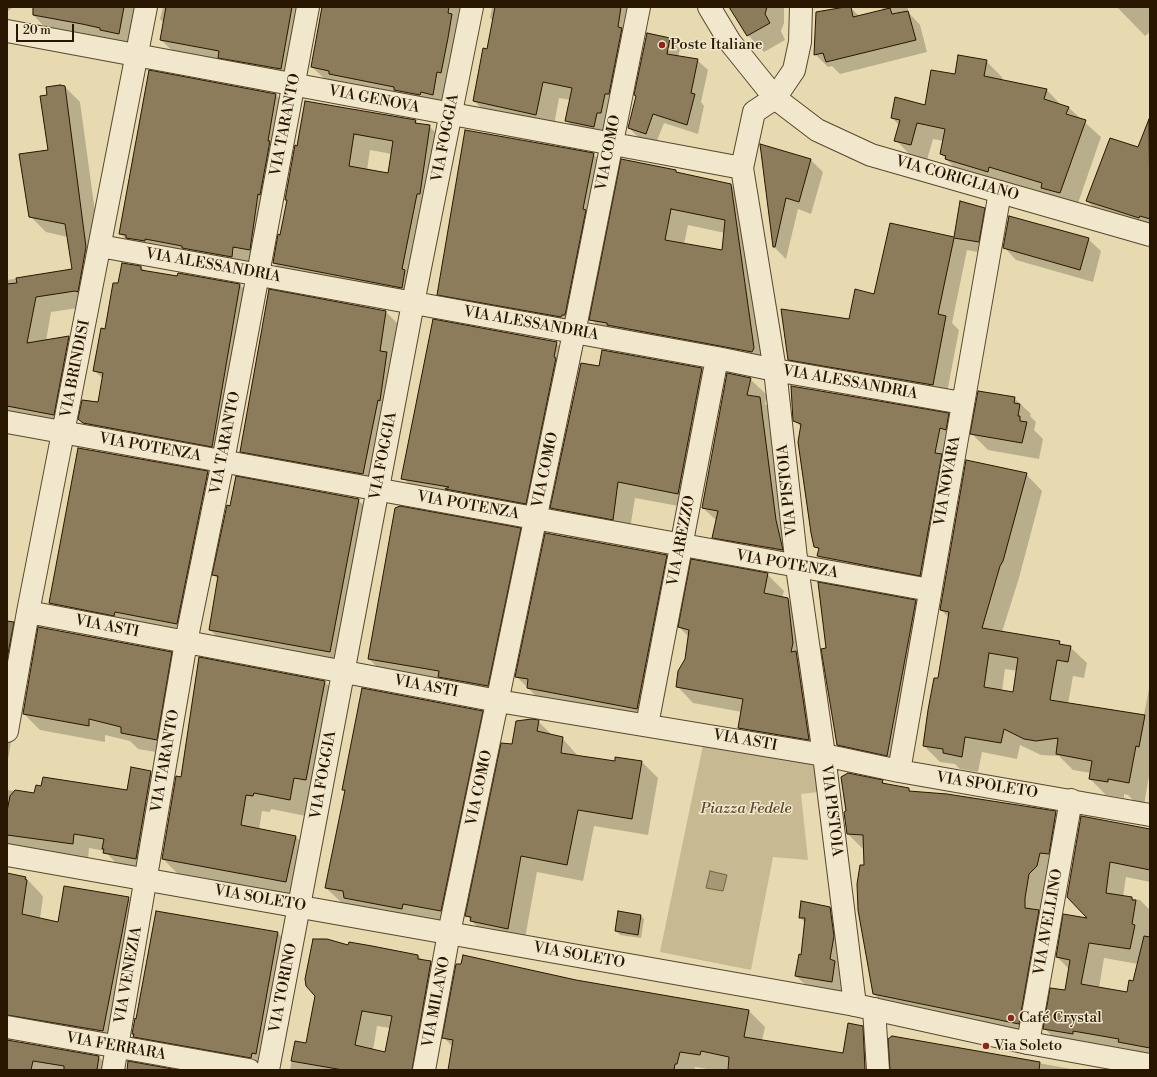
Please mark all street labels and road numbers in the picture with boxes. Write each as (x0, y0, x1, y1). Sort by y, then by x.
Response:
street label: VIA TARANTO (267, 72, 305, 178)
street label: VIA GENOVA (327, 82, 421, 118)
street label: VIA FOGGIA (429, 92, 463, 184)
street label: VIA COMO (593, 114, 625, 192)
street label: VIA CORIGLIANO (893, 153, 1021, 205)
street label: VIA ALESSANDRIA (144, 245, 282, 287)
street label: VIA ALESSANDRIA (462, 303, 600, 345)
street label: VIA BRINDISI (58, 319, 94, 419)
street label: VIA ALESSANDRIA (781, 362, 919, 404)
street label: VIA TARANTO (207, 390, 245, 496)
street label: VIA FOGGIA (367, 410, 401, 502)
street label: VIA POTENZA (97, 430, 203, 466)
street label: VIA COMO (529, 431, 563, 509)
street label: VIA NOVARA (931, 435, 965, 527)
street label: VIA PISTOIA (774, 443, 802, 537)
street label: VIA POTENZA (415, 488, 521, 524)
street label: VIA AREZZO (664, 494, 700, 588)
street label: VIA POTENZA (734, 547, 840, 583)
street label: VIA ASTI (74, 612, 140, 642)
street label: VIA ASTI (393, 672, 459, 702)
street label: VIA TARANTO (148, 708, 184, 814)
street label: VIA ASTI (712, 727, 778, 755)
street label: VIA FOGGIA (307, 729, 341, 821)
street label: VIA COMO (463, 749, 497, 827)
street label: VIA PISTOIA (816, 764, 846, 858)
street label: VIA SPOLETO (935, 769, 1039, 803)
street label: VIA AVELLINO (1031, 867, 1067, 977)
street label: VIA SOLETO (213, 882, 307, 916)
street label: VIA VENEZIA (112, 925, 146, 1025)
street label: VIA SOLETO (532, 939, 626, 973)
street label: VIA TORINO (267, 942, 301, 1034)
street label: VIA MILANO (419, 955, 455, 1049)
street label: VIA FERRARA (65, 1029, 167, 1065)

